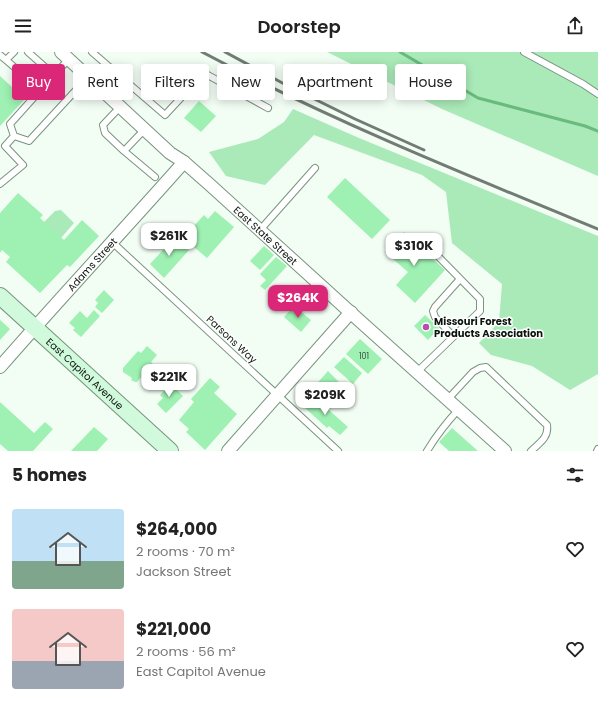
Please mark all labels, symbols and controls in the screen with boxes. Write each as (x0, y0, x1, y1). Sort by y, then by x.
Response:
text: Doorstep (257, 14, 341, 39)
icon: menu (12, 15, 34, 37)
icon: share (564, 15, 586, 37)
chip: Buy (12, 64, 65, 100)
chip: Rent (73, 64, 133, 100)
chip: Filters (141, 64, 209, 100)
chip: New (217, 64, 275, 100)
chip: Apartment (283, 64, 387, 100)
chip: House (395, 64, 466, 100)
street label: East State Street (230, 203, 301, 269)
pin: $261K (141, 223, 197, 257)
text: $261K (150, 226, 188, 245)
pin: $310K (386, 233, 442, 267)
street label: Adams Street (64, 234, 121, 295)
text: $310K (395, 236, 433, 255)
pin: $264K (270, 285, 326, 319)
text: $264K (277, 288, 319, 307)
street label: Parsons Way (203, 312, 261, 367)
place label: Missouri Forest Products Association (434, 314, 543, 341)
marker: Missouri Forest Products Association (421, 322, 431, 332)
street label: East Capitol Avenue (43, 335, 127, 413)
house number: 101 (359, 351, 369, 362)
pin: $221K (141, 364, 197, 398)
text: $221K (150, 367, 188, 386)
pin: $209K (297, 382, 353, 416)
text: $209K (304, 385, 346, 404)
text: 5 homes (12, 463, 87, 487)
icon: filters (564, 464, 586, 486)
text: $264,000 (136, 517, 217, 541)
icon: home (44, 525, 92, 573)
icon: heart (564, 538, 586, 560)
text: 2 rooms · 70 m² (136, 542, 235, 561)
text: Jackson Street (136, 562, 231, 581)
text: $221,000 (136, 617, 211, 641)
icon: home (44, 625, 92, 673)
icon: heart (564, 638, 586, 660)
text: 2 rooms · 56 m² (136, 642, 236, 661)
text: East Capitol Avenue (136, 662, 266, 681)

